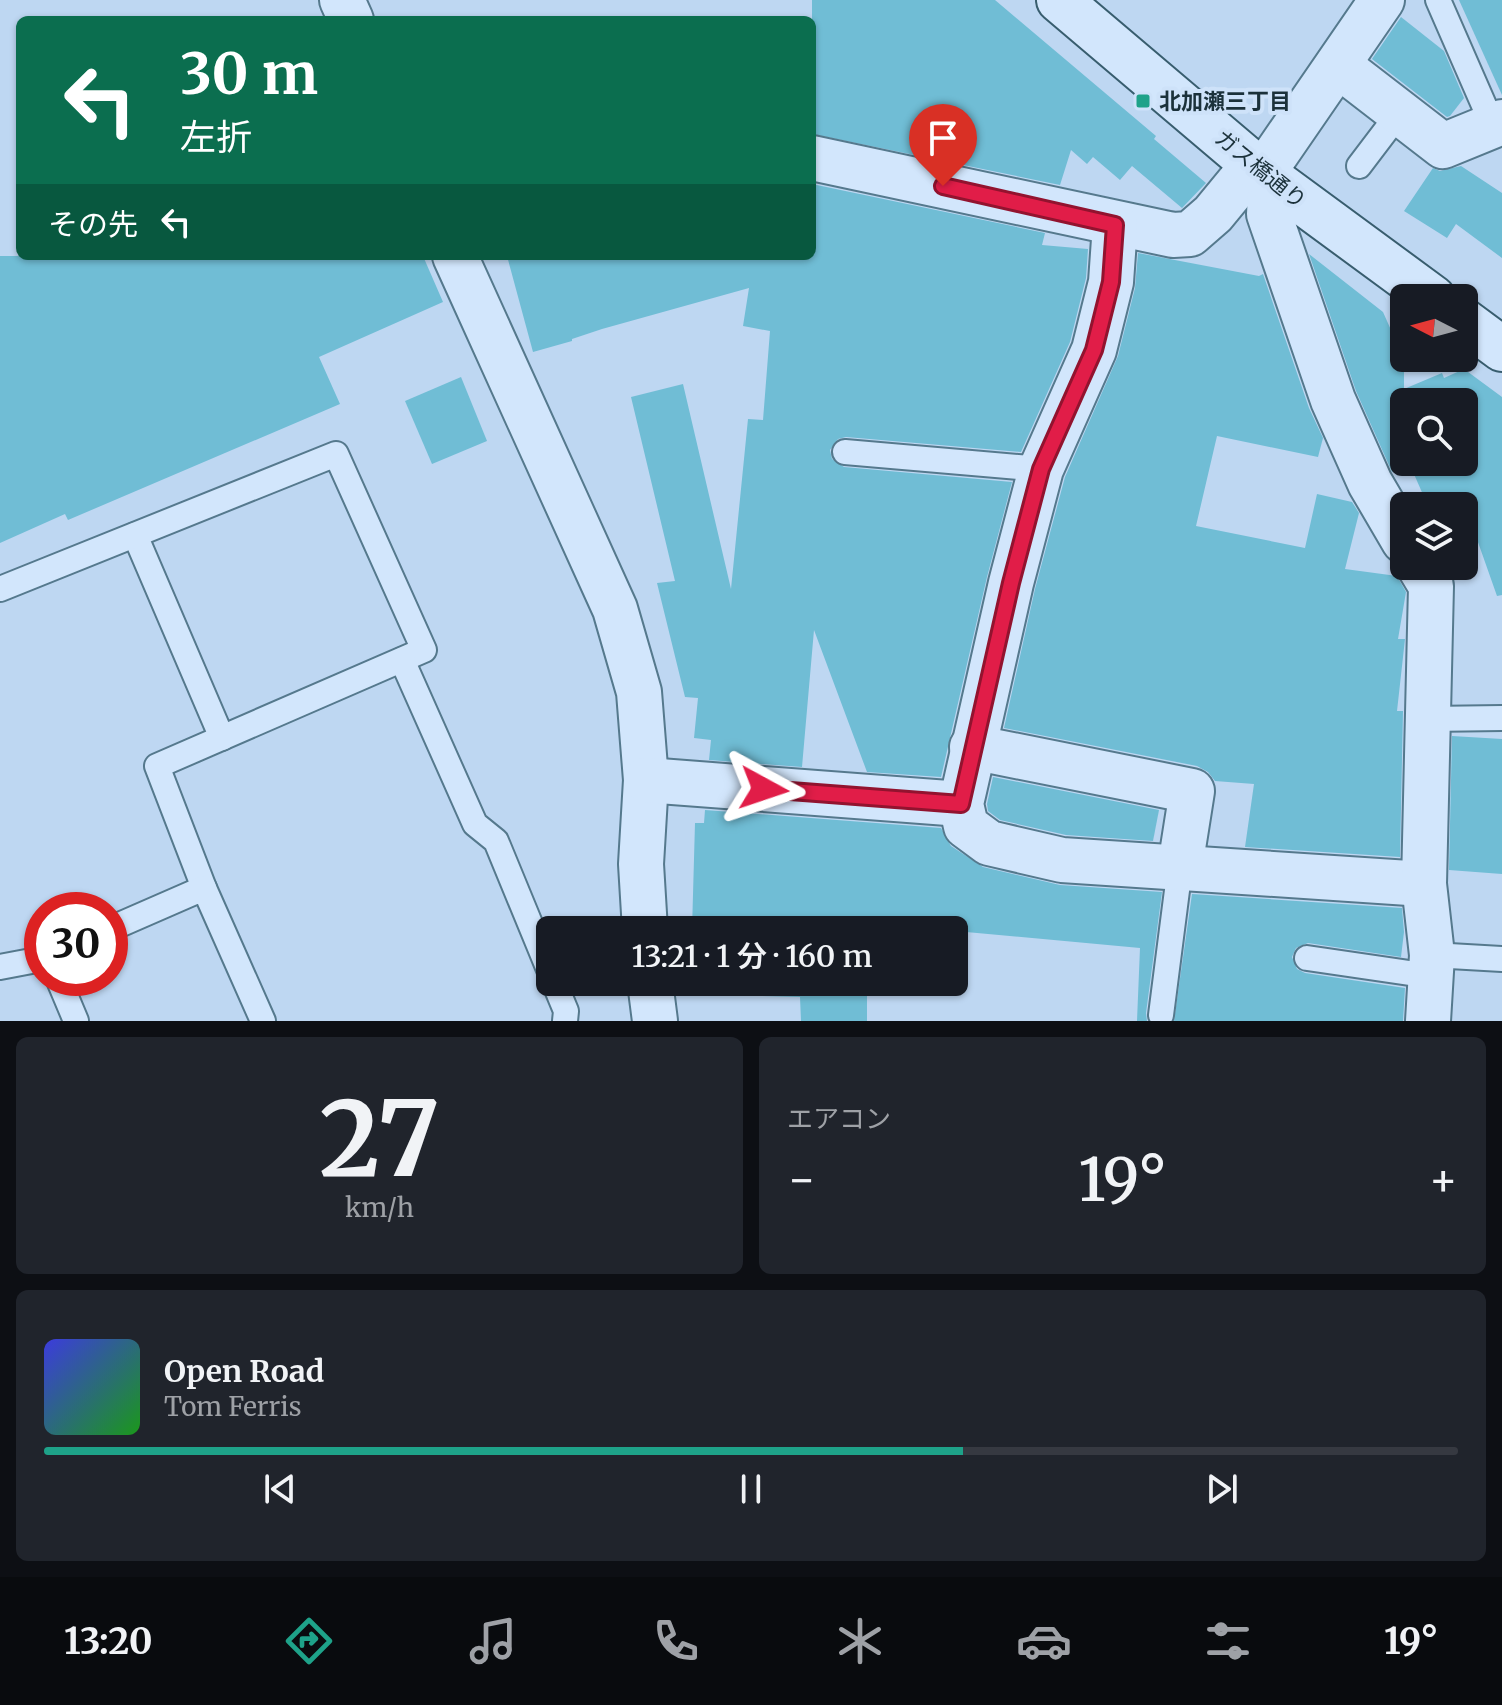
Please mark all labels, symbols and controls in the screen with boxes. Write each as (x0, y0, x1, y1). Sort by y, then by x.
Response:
text: 30 m (180, 39, 318, 109)
icon: left (48, 48, 152, 152)
place label: 北加瀬三丁目 (1159, 87, 1291, 115)
marker: 北加瀬三丁目 (1134, 92, 1152, 110)
pin (909, 104, 977, 186)
text: 左折 (180, 115, 252, 160)
icon: arrive (921, 116, 965, 160)
street label: ガス橋通り (1209, 124, 1313, 214)
icon: left (154, 200, 198, 244)
text: その先 (48, 205, 138, 243)
north arrow (1390, 284, 1478, 372)
map controls (1390, 284, 1478, 580)
button: search (1390, 388, 1478, 476)
button: layers (1390, 492, 1478, 580)
position arrow (722, 747, 806, 831)
speed limit sign: 30 (24, 892, 128, 996)
text: 13:21 · 1 分 · 160 m (632, 937, 872, 975)
text: 27 (319, 1074, 440, 1204)
text: エアコン (787, 1102, 891, 1135)
text: 19° (1078, 1142, 1167, 1217)
text: − (787, 1152, 816, 1207)
text: + (1429, 1152, 1458, 1207)
text: km/h (345, 1191, 414, 1224)
text: Open Road (164, 1352, 324, 1390)
text: Tom Ferris (164, 1390, 302, 1423)
icon: previous (258, 1467, 302, 1511)
icon: pause (729, 1467, 773, 1511)
icon: next (1200, 1467, 1244, 1511)
icon: directions (281, 1613, 337, 1669)
icon: music (465, 1613, 521, 1669)
icon: phone (648, 1613, 704, 1669)
icon: climate (832, 1613, 888, 1669)
icon: car (1016, 1613, 1072, 1669)
icon: filters (1200, 1613, 1256, 1669)
text: 13:20 (64, 1619, 153, 1664)
text: 19° (1384, 1619, 1438, 1664)

